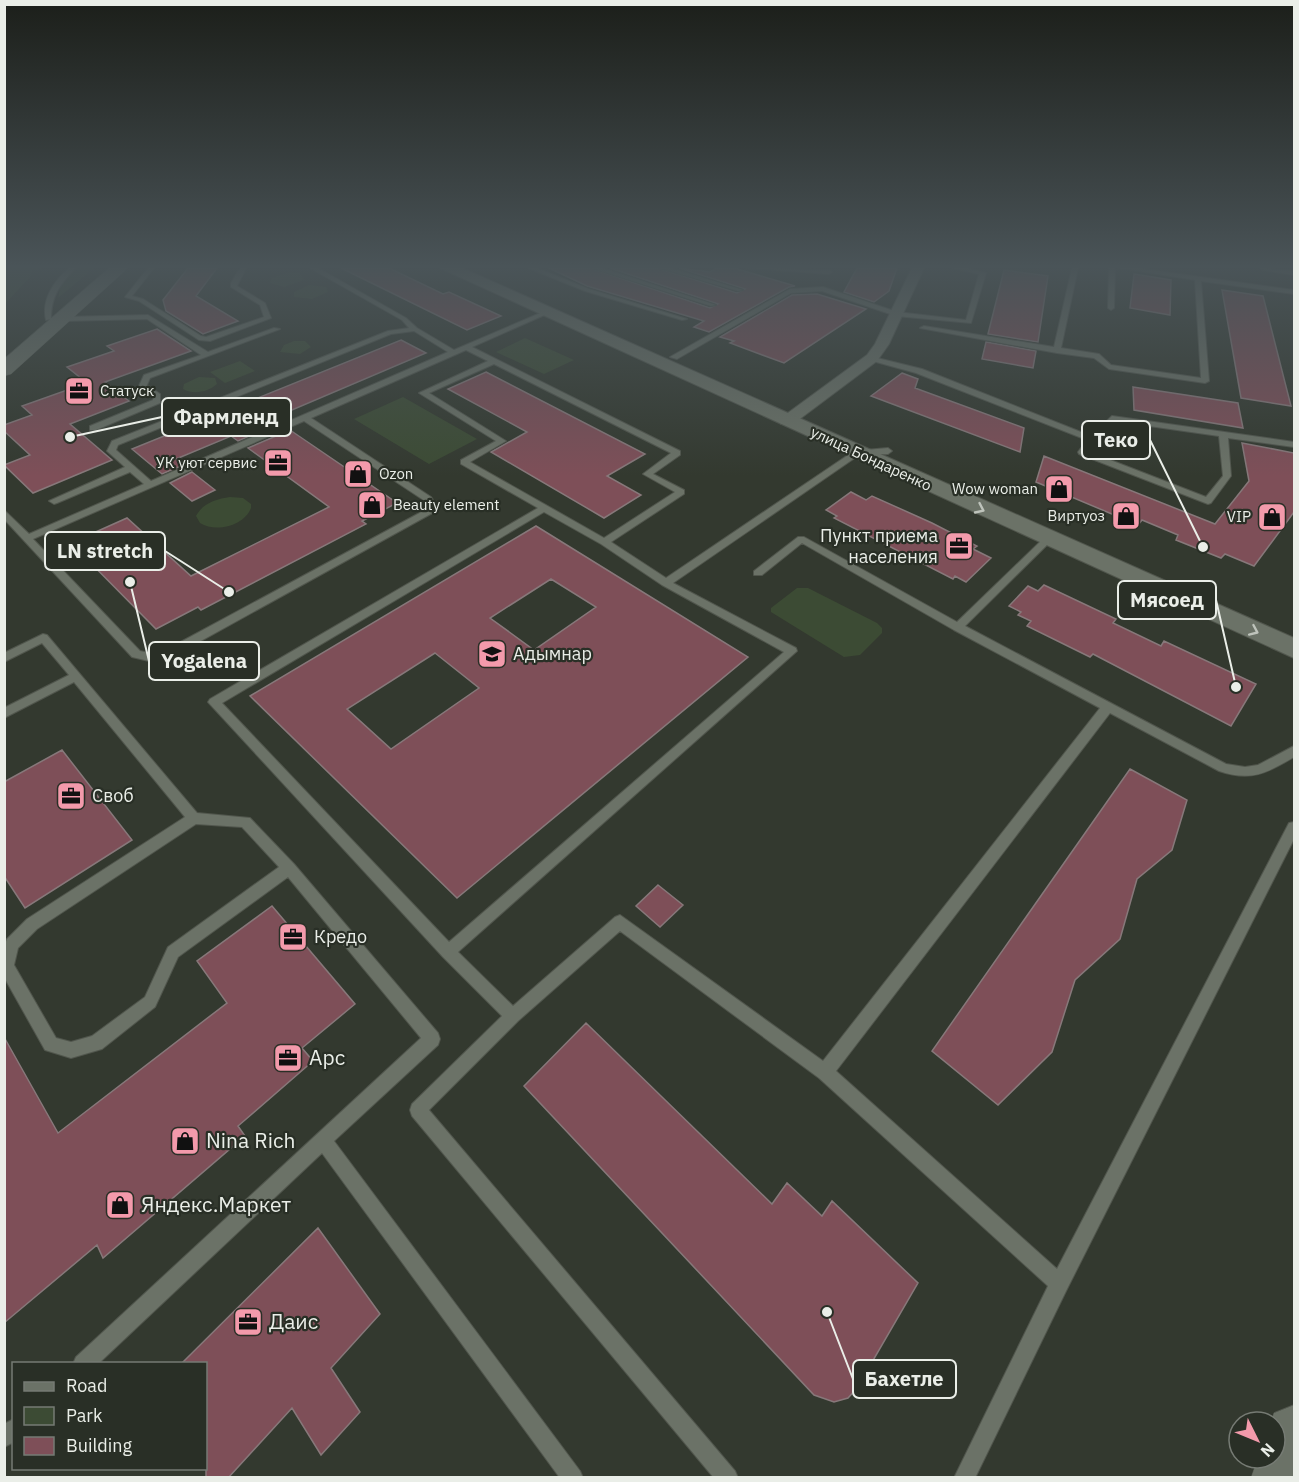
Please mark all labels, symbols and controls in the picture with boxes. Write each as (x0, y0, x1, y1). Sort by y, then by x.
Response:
office icon: Статуск (63, 375, 95, 407)
place label: Статуск (100, 381, 154, 400)
callout: Фармленд (162, 398, 291, 436)
text: Фармленд (174, 403, 279, 430)
callout: Теко (1082, 421, 1150, 459)
street label: улица Бондаренко (808, 422, 935, 495)
text: Теко (1094, 426, 1138, 453)
office icon: УК уют сервис (262, 447, 294, 479)
place label: УК уют сервис (156, 453, 257, 472)
shop icon: Ozon (342, 458, 374, 490)
place label: Ozon (379, 464, 413, 483)
shop icon: Wow woman (1043, 473, 1075, 505)
place label: Wow woman (952, 479, 1038, 498)
shop icon: Beauty element (356, 489, 388, 521)
place label: Beauty element (393, 495, 500, 514)
shop icon: Виртуоз (1110, 500, 1142, 532)
one-way arrow (973, 501, 984, 513)
shop icon: VIP (1256, 501, 1288, 533)
place label: Виртуоз (1048, 506, 1105, 525)
place label: VIP (1227, 507, 1251, 526)
place label: Пункт приема населения (820, 524, 938, 568)
office icon: Пункт приема населения (943, 530, 975, 562)
callout: LN stretch (45, 532, 165, 570)
text: LN stretch (57, 537, 153, 564)
callout: Мясоед (1118, 581, 1216, 619)
text: Мясоед (1130, 586, 1204, 613)
one-way arrow (1247, 624, 1258, 636)
school or university icon: Адымнар (476, 638, 508, 670)
callout: Yogalena (149, 642, 259, 680)
place label: Адымнар (513, 642, 592, 665)
text: Yogalena (161, 647, 247, 674)
office icon: Своб (55, 780, 87, 812)
place label: Своб (92, 784, 134, 807)
office icon: Кредо (277, 921, 309, 953)
place label: Кредо (314, 925, 367, 948)
office icon: Арс (272, 1042, 304, 1074)
place label: Арс (309, 1043, 345, 1071)
shop icon: Nina Rich (169, 1125, 201, 1157)
place label: Nina Rich (206, 1126, 295, 1154)
shop icon: Яндекс.Маркет (104, 1189, 136, 1221)
place label: Яндекс.Маркет (141, 1190, 291, 1218)
office icon: Даис (232, 1306, 264, 1338)
place label: Даис (269, 1307, 318, 1335)
callout: Бахетле (853, 1360, 956, 1398)
legend (12, 1362, 207, 1470)
text: Бахетле (864, 1365, 944, 1392)
text: Road (66, 1374, 107, 1397)
text: Park (66, 1404, 103, 1427)
north arrow (1227, 1410, 1287, 1470)
text: Building (66, 1434, 133, 1457)
text: N (1257, 1439, 1279, 1461)

